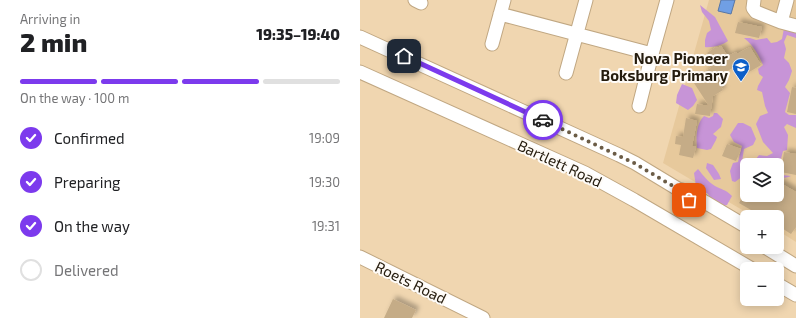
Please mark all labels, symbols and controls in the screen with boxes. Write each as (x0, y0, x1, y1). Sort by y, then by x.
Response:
text: Arriving in (20, 11, 80, 27)
text: 19:35–19:40 (256, 25, 340, 43)
text: 2 min (20, 26, 87, 57)
pin (387, 39, 421, 73)
icon: home (393, 45, 415, 67)
place label: Nova Pioneer Boksburg Primary (601, 49, 729, 85)
school or university icon: Nova Pioneer Boksburg Primary (731, 57, 751, 82)
text: On the way · 100 m (20, 90, 129, 106)
courier (523, 100, 563, 140)
icon: car (532, 109, 554, 131)
icon: check (20, 127, 42, 149)
text: Confirmed (54, 129, 125, 147)
text: 19:09 (309, 130, 340, 146)
street label: Bartlett Road (515, 136, 605, 190)
map controls (740, 158, 784, 306)
button: layers (740, 158, 784, 202)
icon: check (20, 171, 42, 193)
text: Preparing (54, 173, 120, 191)
text: 19:30 (309, 174, 340, 190)
pin (672, 183, 706, 217)
icon: bag (678, 189, 700, 211)
button: + (740, 210, 784, 254)
icon: check (20, 215, 42, 237)
text: On the way (54, 217, 130, 235)
text: 19:31 (312, 218, 340, 234)
street label: Roets Road (372, 257, 450, 307)
text: Delivered (54, 261, 119, 279)
button: − (740, 262, 784, 306)

